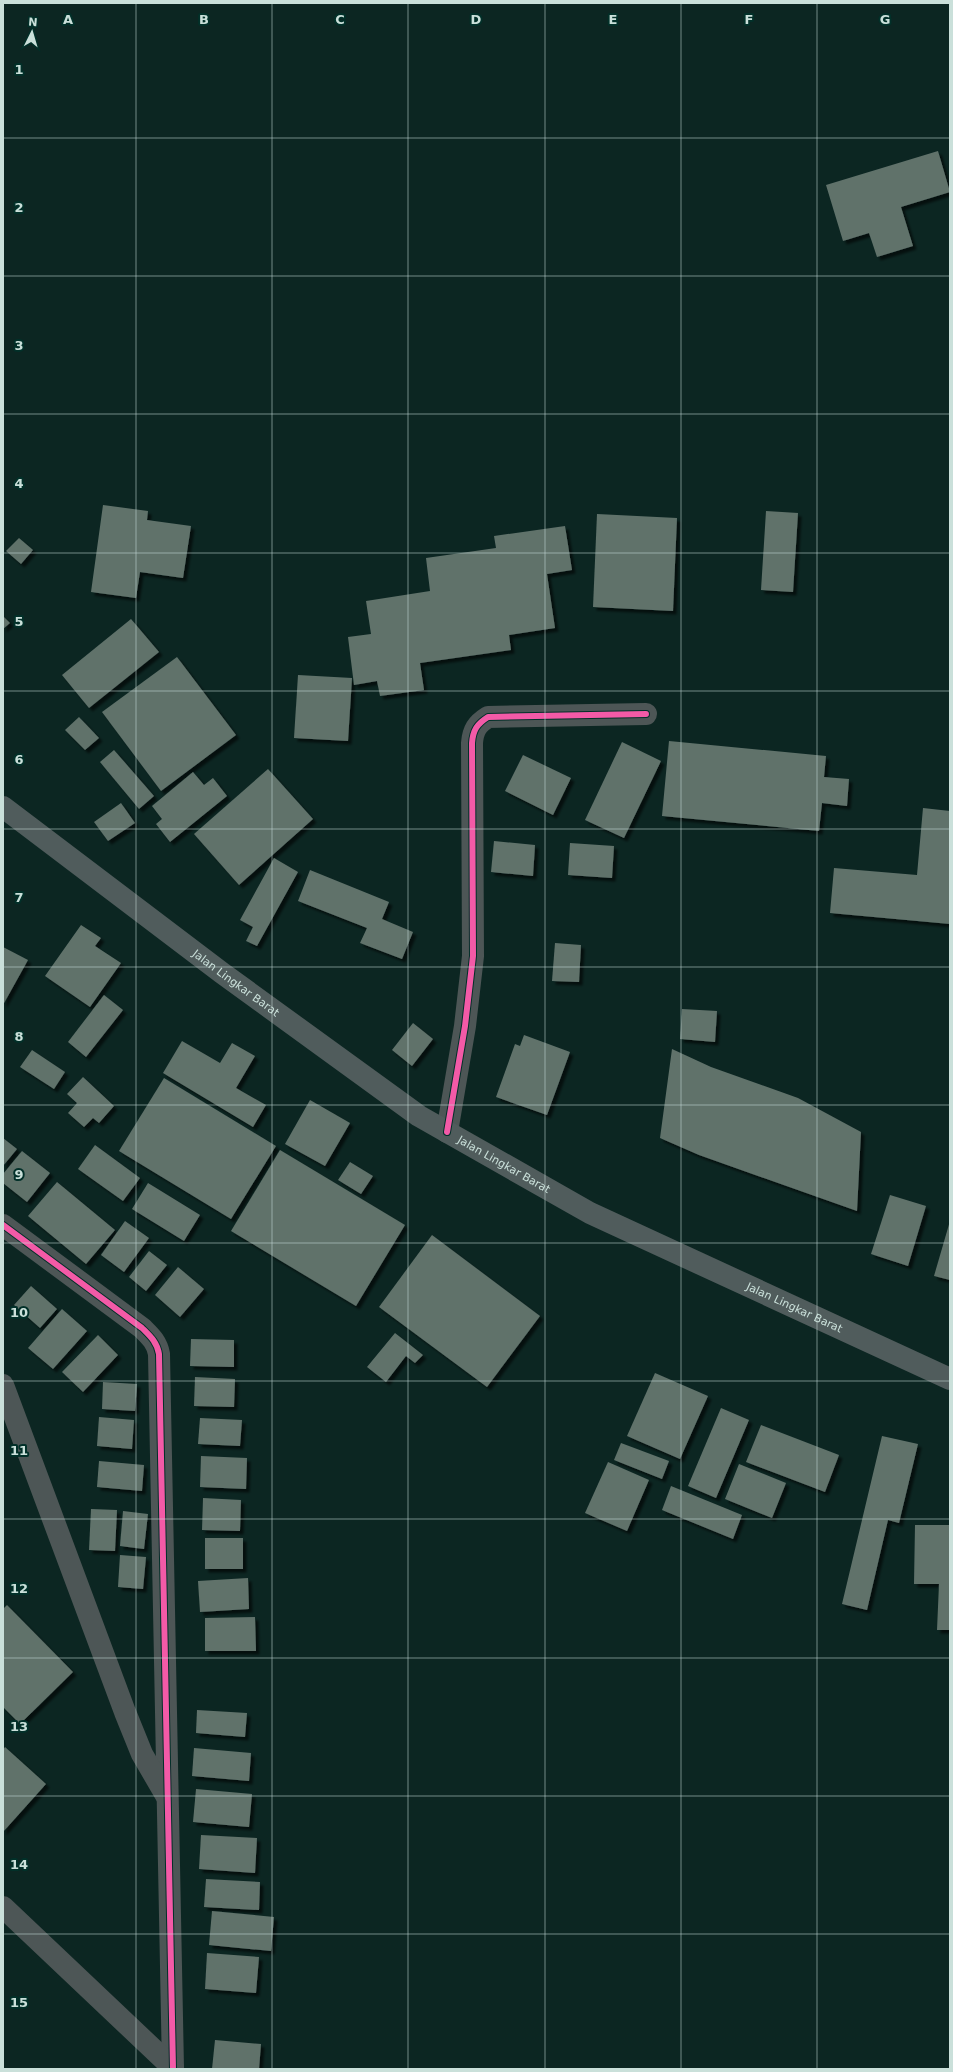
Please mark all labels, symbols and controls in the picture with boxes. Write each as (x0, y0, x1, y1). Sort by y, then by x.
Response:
north arrow (12, 12, 52, 52)
text: A (63, 12, 73, 27)
text: B (199, 12, 209, 27)
text: C (335, 12, 345, 27)
text: D (471, 12, 482, 27)
text: E (609, 12, 617, 27)
text: F (745, 12, 753, 27)
text: G (880, 12, 890, 27)
text: N (28, 16, 38, 29)
text: 1 (14, 62, 24, 77)
text: 2 (14, 200, 24, 215)
text: 3 (14, 338, 24, 353)
text: 4 (14, 476, 24, 491)
text: 5 (14, 614, 24, 629)
text: 6 (14, 752, 24, 767)
text: 7 (14, 890, 24, 905)
street label: Jalan Lingkar Barat (189, 946, 282, 1020)
text: 8 (14, 1029, 24, 1044)
street label: Jalan Lingkar Barat (454, 1133, 553, 1196)
text: 9 (14, 1167, 24, 1182)
street label: Jalan Lingkar Barat (743, 1280, 845, 1336)
text: 10 (10, 1305, 28, 1320)
text: 11 (10, 1443, 28, 1458)
text: 12 (10, 1581, 28, 1596)
text: 13 (10, 1719, 28, 1734)
text: 14 (10, 1857, 28, 1872)
text: 15 (10, 1995, 28, 2010)

